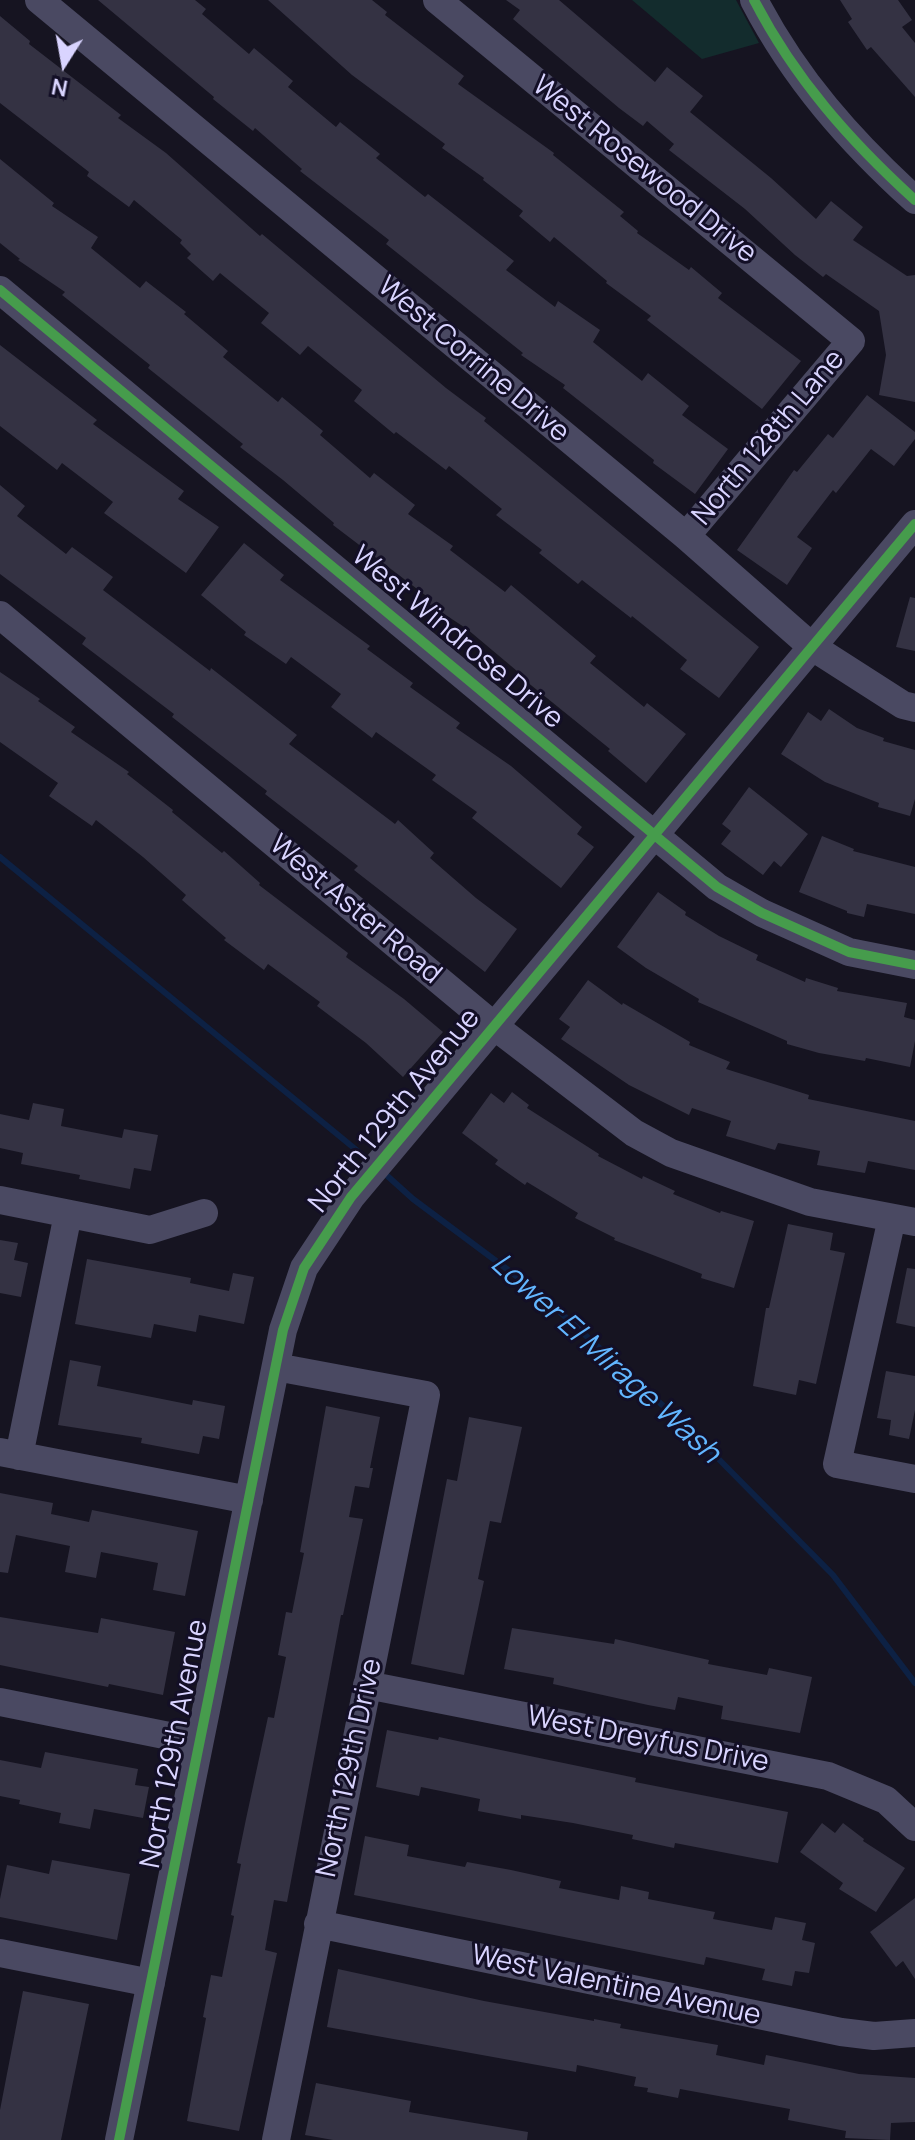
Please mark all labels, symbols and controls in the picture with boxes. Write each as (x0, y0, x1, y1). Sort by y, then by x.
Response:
north arrow (24, 24, 104, 104)
street label: West Rosewood Drive (525, 69, 763, 271)
text: N (49, 71, 70, 104)
street label: West Corrine Drive (370, 270, 576, 450)
street label: North 128th Lane (686, 343, 852, 533)
street label: West Windrose Drive (344, 540, 570, 736)
street label: West Aster Road (262, 828, 448, 992)
street label: North 129th Avenue (302, 1002, 488, 1220)
water label: Lower El Mirage Wash (483, 1246, 727, 1472)
street label: North 129th Avenue (134, 1617, 216, 1871)
street label: North 129th Drive (310, 1656, 390, 1880)
street label: West Dreyfus Drive (524, 1700, 772, 1780)
street label: West Valentine Avenue (468, 1939, 764, 2033)

